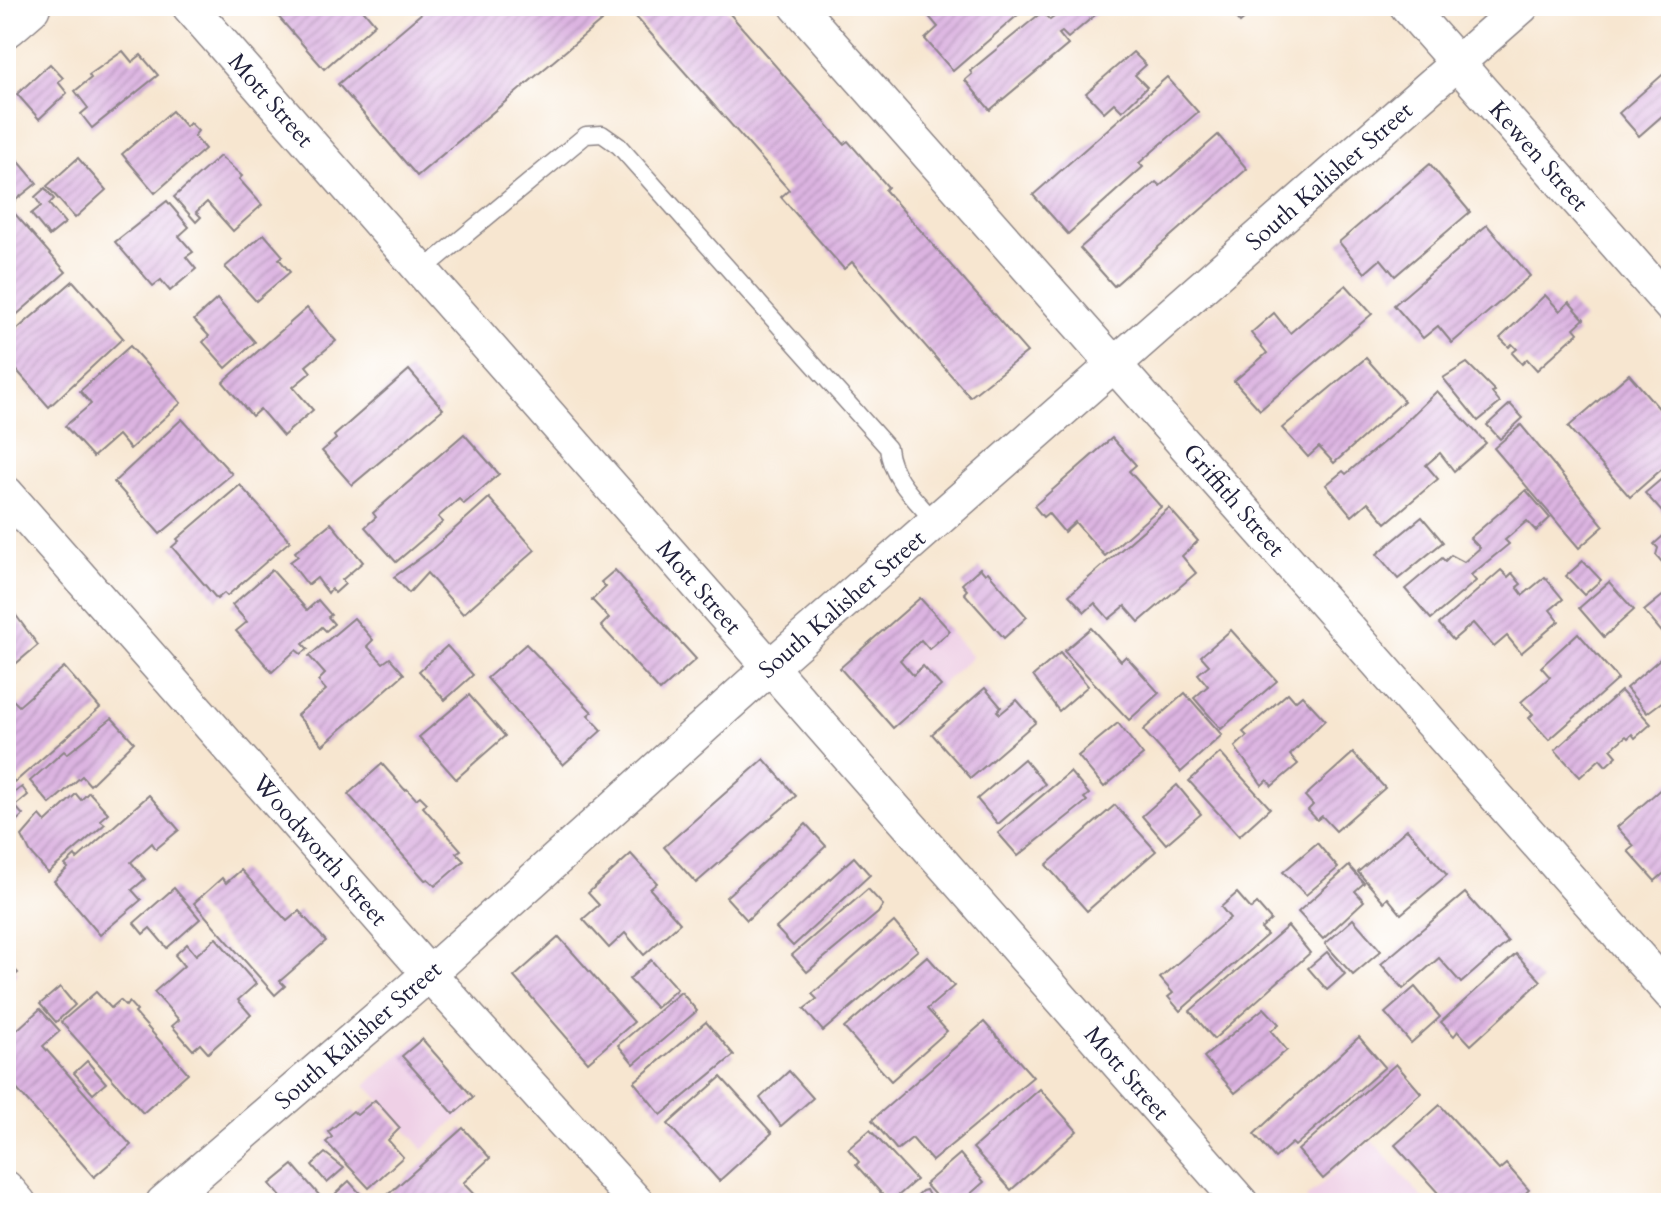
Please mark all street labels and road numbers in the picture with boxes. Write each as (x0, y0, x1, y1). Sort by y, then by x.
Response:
street label: Mott Street (220, 46, 321, 155)
street label: South Kalisher Street (1239, 94, 1420, 258)
street label: Kewen Street (1481, 94, 1596, 219)
street label: Griffith Street (1175, 437, 1292, 564)
street label: South Kalisher Street (752, 522, 933, 686)
street label: Mott Street (648, 533, 749, 642)
street label: Woodworth Street (244, 767, 395, 934)
street label: South Kalisher Street (268, 953, 449, 1117)
street label: Mott Street (1076, 1019, 1177, 1128)

